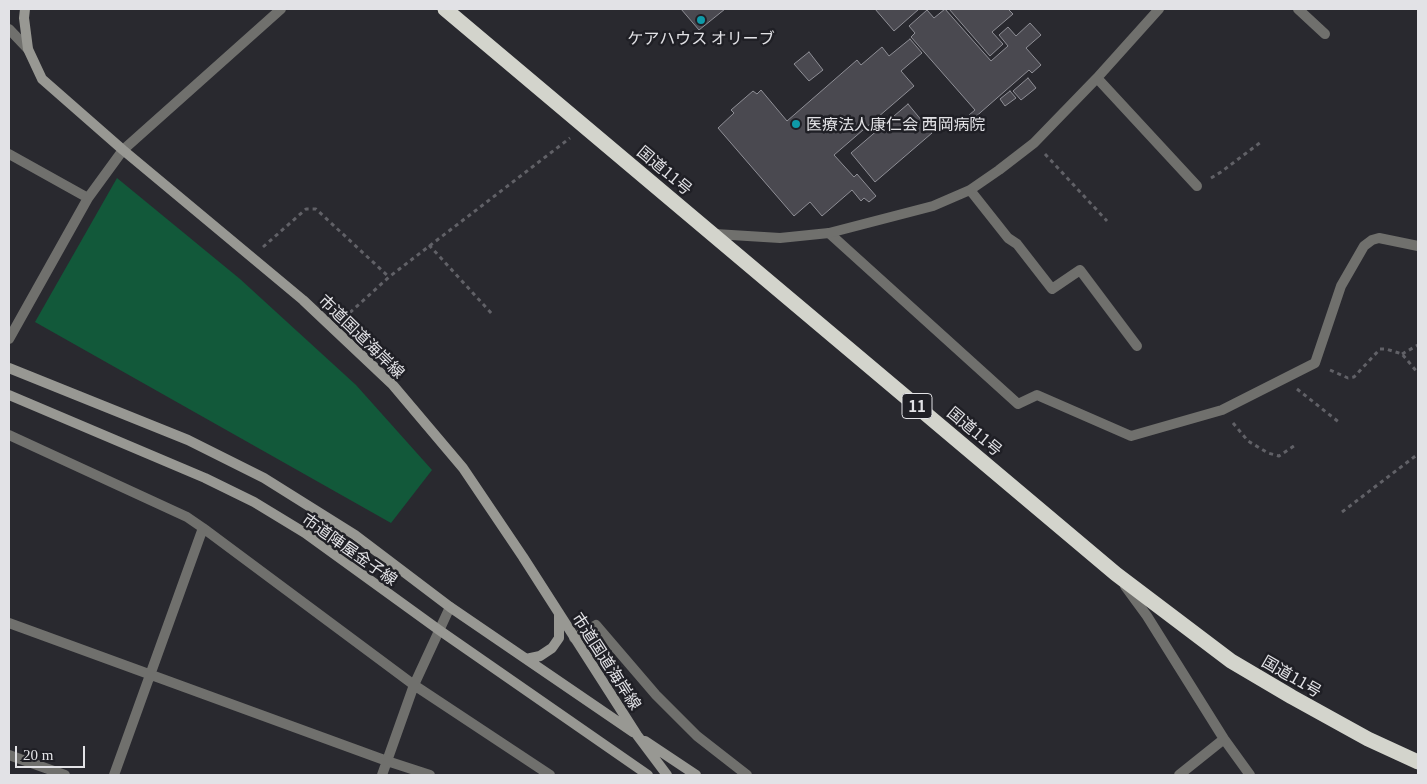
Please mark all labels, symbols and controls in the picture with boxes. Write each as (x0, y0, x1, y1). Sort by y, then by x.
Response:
marker: ケアハウス オリーブ (695, 14, 707, 26)
place label: ケアハウス オリーブ (627, 28, 775, 48)
place label: 医療法人康仁会 西岡病院 (806, 114, 986, 134)
marker: 医療法人康仁会 西岡病院 (790, 118, 802, 130)
street label: 国道11号 (634, 142, 696, 198)
street label: 市道国道海岸線 (315, 290, 409, 382)
road number: 11 (902, 394, 932, 418)
street label: 国道11号 (944, 403, 1006, 459)
street label: 市道陣屋金子線 (299, 509, 401, 589)
street label: 市道国道海岸線 (568, 609, 646, 713)
street label: 国道11号 (1259, 651, 1325, 701)
scale bar (18, 736, 88, 768)
text: 20 m (23, 747, 53, 763)

